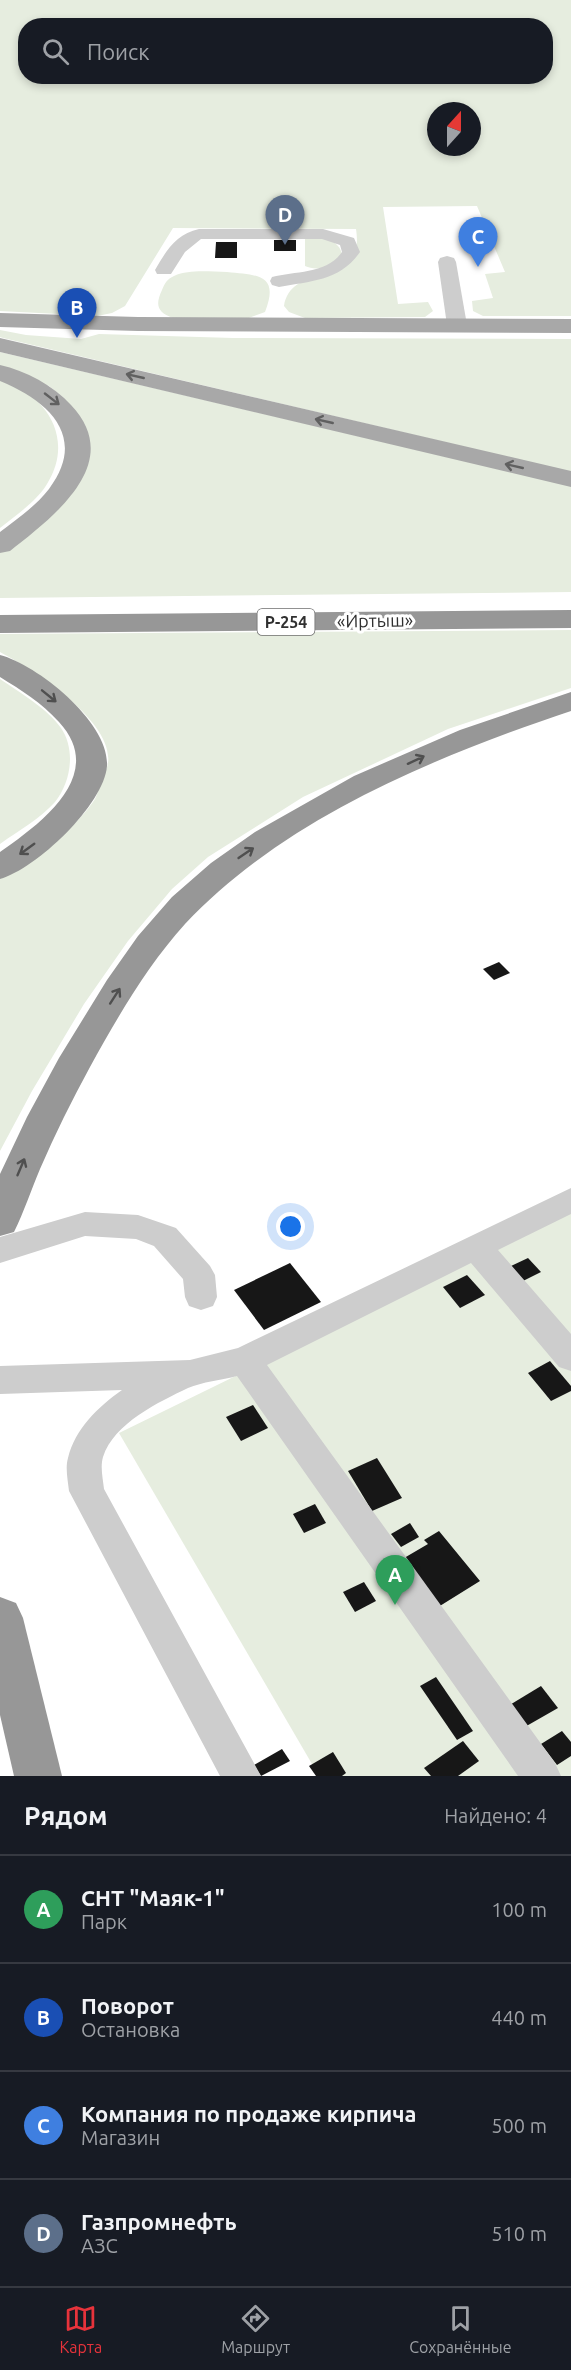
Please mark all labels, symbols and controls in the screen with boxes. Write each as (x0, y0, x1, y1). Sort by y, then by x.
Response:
search box (18, 18, 553, 84)
icon: search (39, 35, 72, 68)
text: Поиск (87, 39, 150, 64)
north arrow (427, 102, 481, 156)
pin: D (266, 196, 304, 245)
pin: C (458, 218, 498, 267)
pin: B (58, 288, 97, 338)
one-way arrow (125, 370, 144, 382)
one-way arrow (44, 392, 60, 405)
one-way arrow (315, 415, 334, 427)
one-way arrow (505, 460, 524, 471)
road number: Р-254 (258, 609, 314, 635)
street label: «Иртыш» (337, 609, 413, 631)
one-way arrow (41, 689, 56, 703)
one-way arrow (407, 753, 425, 765)
one-way arrow (20, 843, 36, 855)
one-way arrow (237, 847, 254, 860)
one-way arrow (109, 988, 121, 1005)
one-way arrow (16, 1158, 27, 1176)
your location (276, 1212, 305, 1241)
pin: A (376, 1556, 414, 1605)
text: Рядом (24, 1801, 108, 1830)
text: Найдено: 4 (444, 1804, 547, 1827)
text: СНТ "Маяк-1" (81, 1885, 225, 1910)
text: A (36, 1898, 51, 1921)
text: 100 m (491, 1898, 547, 1921)
text: Парк (81, 1910, 127, 1933)
text: Поворот (81, 1993, 174, 2018)
text: B (37, 2006, 50, 2029)
text: 440 m (491, 2006, 547, 2029)
text: Остановка (81, 2018, 180, 2041)
text: Компания по продаже кирпича (81, 2101, 416, 2126)
text: C (37, 2114, 50, 2137)
text: 500 m (491, 2114, 547, 2137)
text: Магазин (81, 2126, 160, 2149)
text: Газпромнефть (81, 2209, 237, 2234)
text: D (36, 2222, 51, 2245)
text: 510 m (491, 2222, 547, 2245)
text: АЗС (81, 2234, 118, 2257)
tab: Карта (60, 2302, 102, 2356)
tab: Маршрут (221, 2302, 290, 2356)
tab: Сохранённые (409, 2302, 511, 2356)

